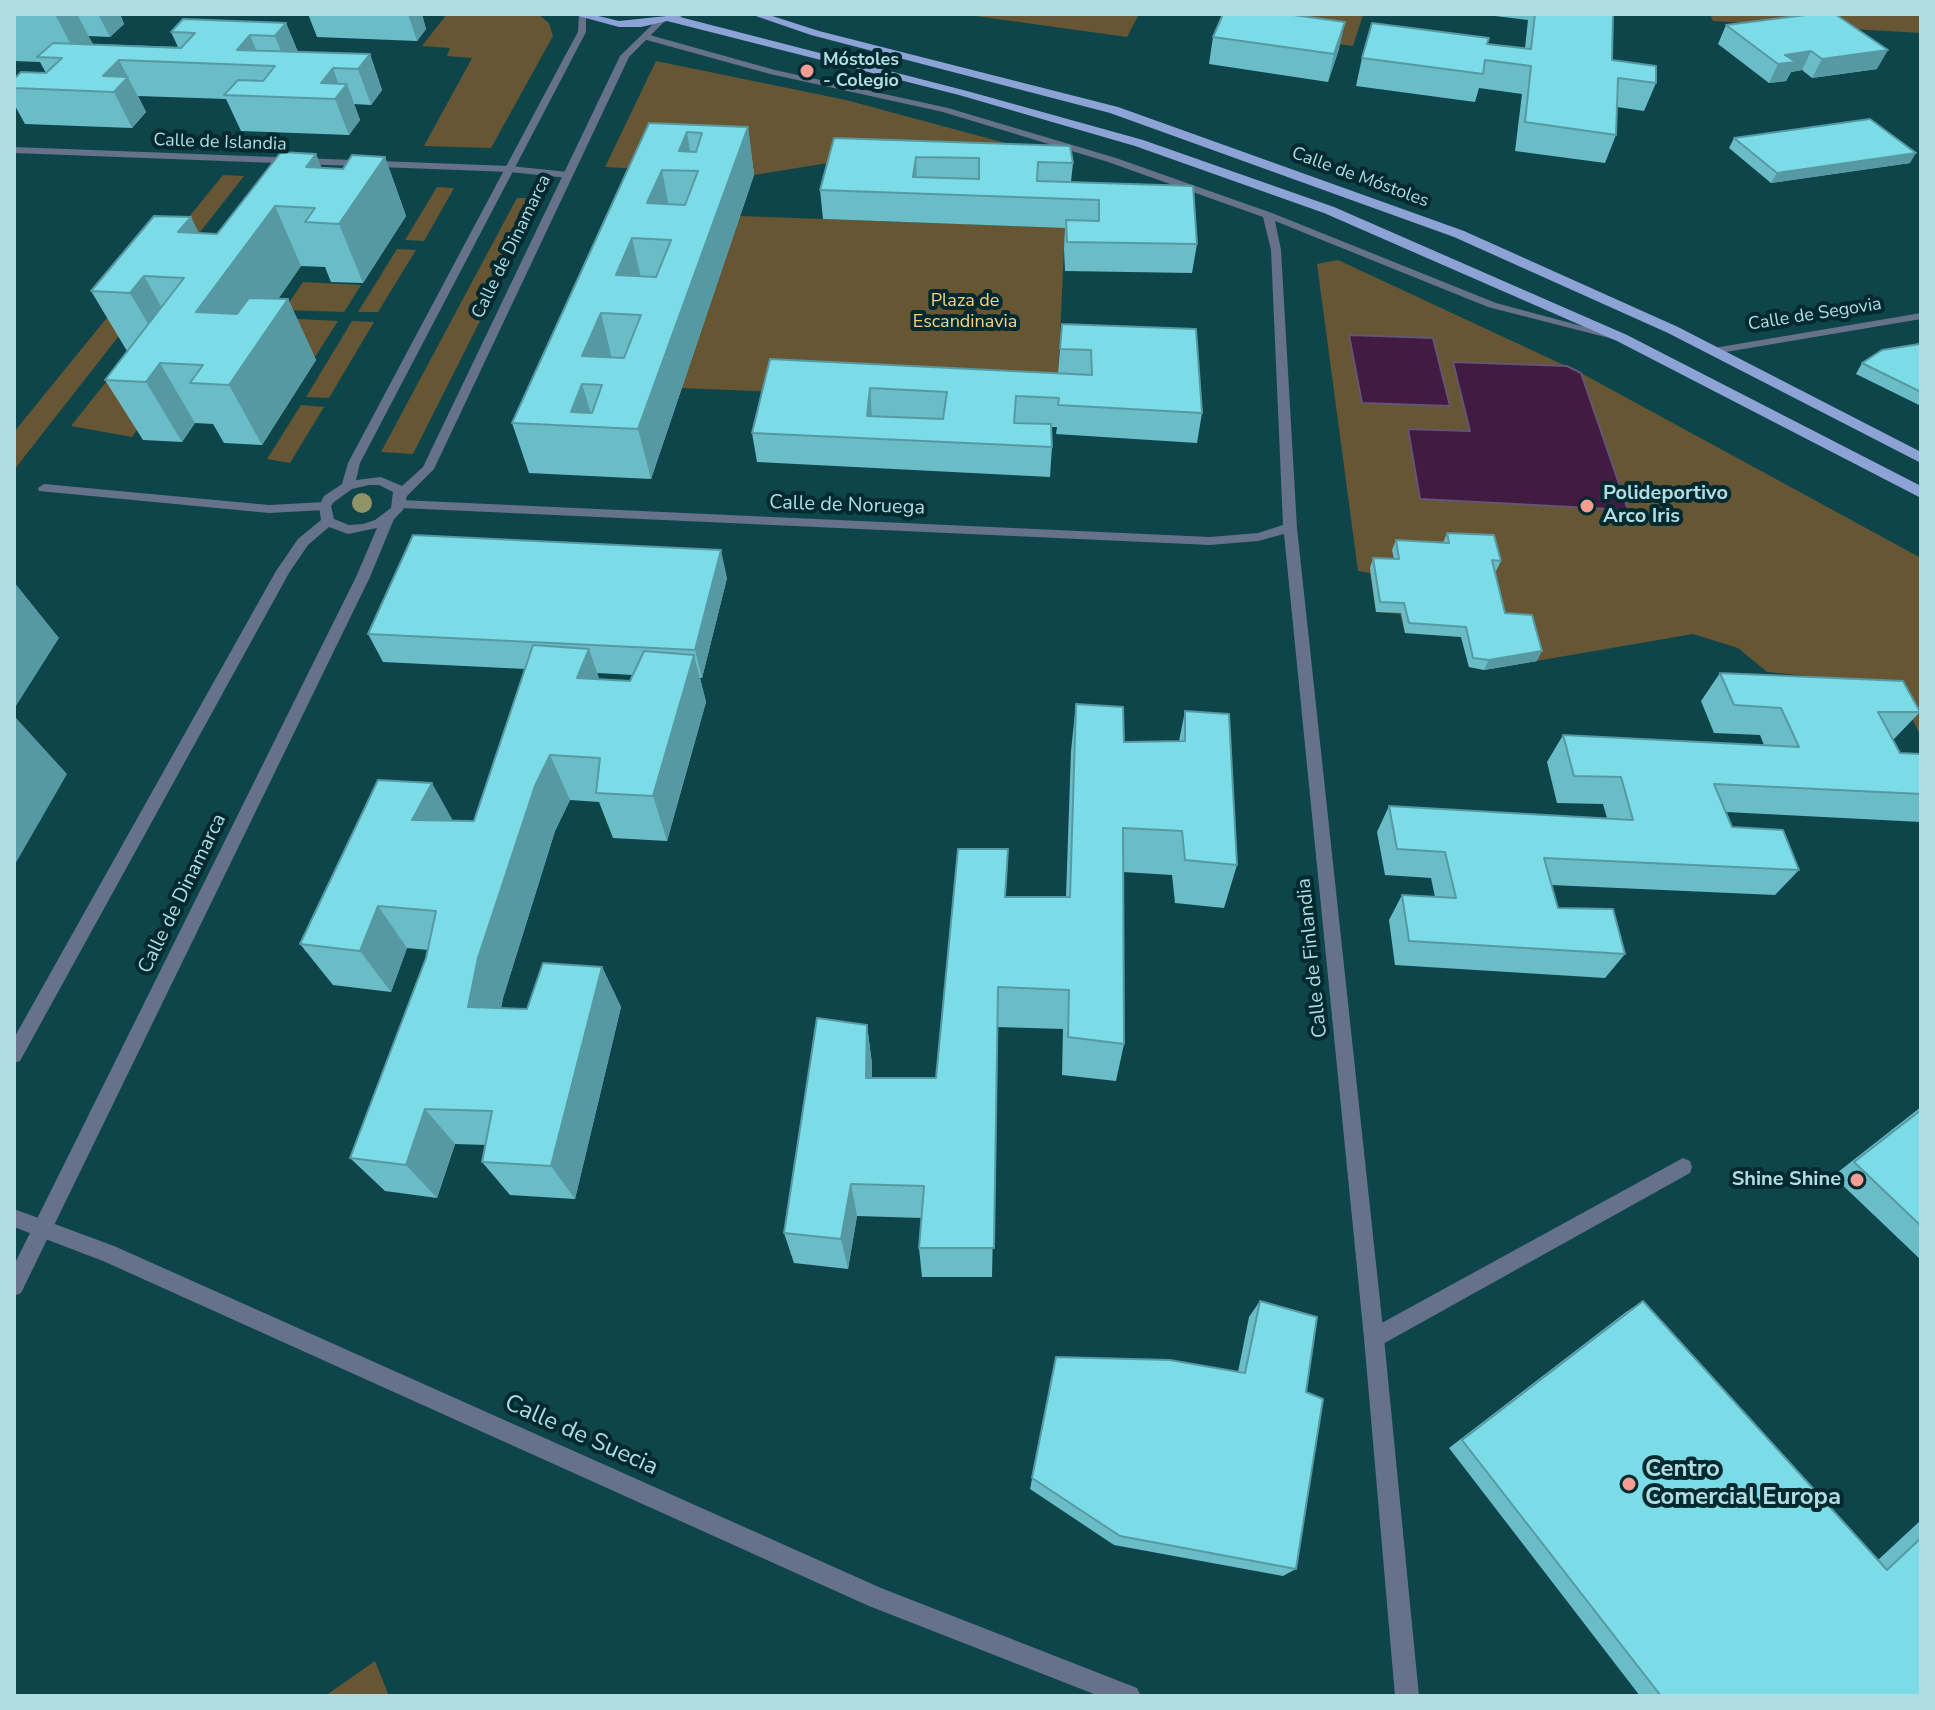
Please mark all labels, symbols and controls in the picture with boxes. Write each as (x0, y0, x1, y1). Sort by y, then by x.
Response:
place label: Móstoles - Colegio (823, 50, 899, 92)
marker: Móstoles - Colegio (798, 62, 816, 80)
street label: Calle de Islandia (153, 130, 287, 156)
street label: Calle de Móstoles (1288, 143, 1432, 213)
street label: Calle de Dinamarca (468, 172, 556, 322)
park label: Plaza de Escandinavia (913, 291, 1017, 334)
street label: Calle de Segovia (1747, 294, 1883, 336)
place label: Polideportivo Arco Iris (1603, 482, 1728, 529)
street label: Calle de Noruega (769, 491, 925, 521)
marker: Polideportivo Arco Iris (1578, 497, 1596, 515)
street label: Calle de Dinamarca (134, 810, 232, 978)
street label: Calle de Finlandia (1293, 877, 1333, 1039)
place label: Shine Shine (1732, 1168, 1841, 1192)
marker: Shine Shine (1848, 1171, 1866, 1189)
street label: Calle de Suecia (500, 1389, 662, 1483)
place label: Centro Comercial Europa (1645, 1456, 1841, 1512)
marker: Centro Comercial Europa (1620, 1475, 1638, 1493)

